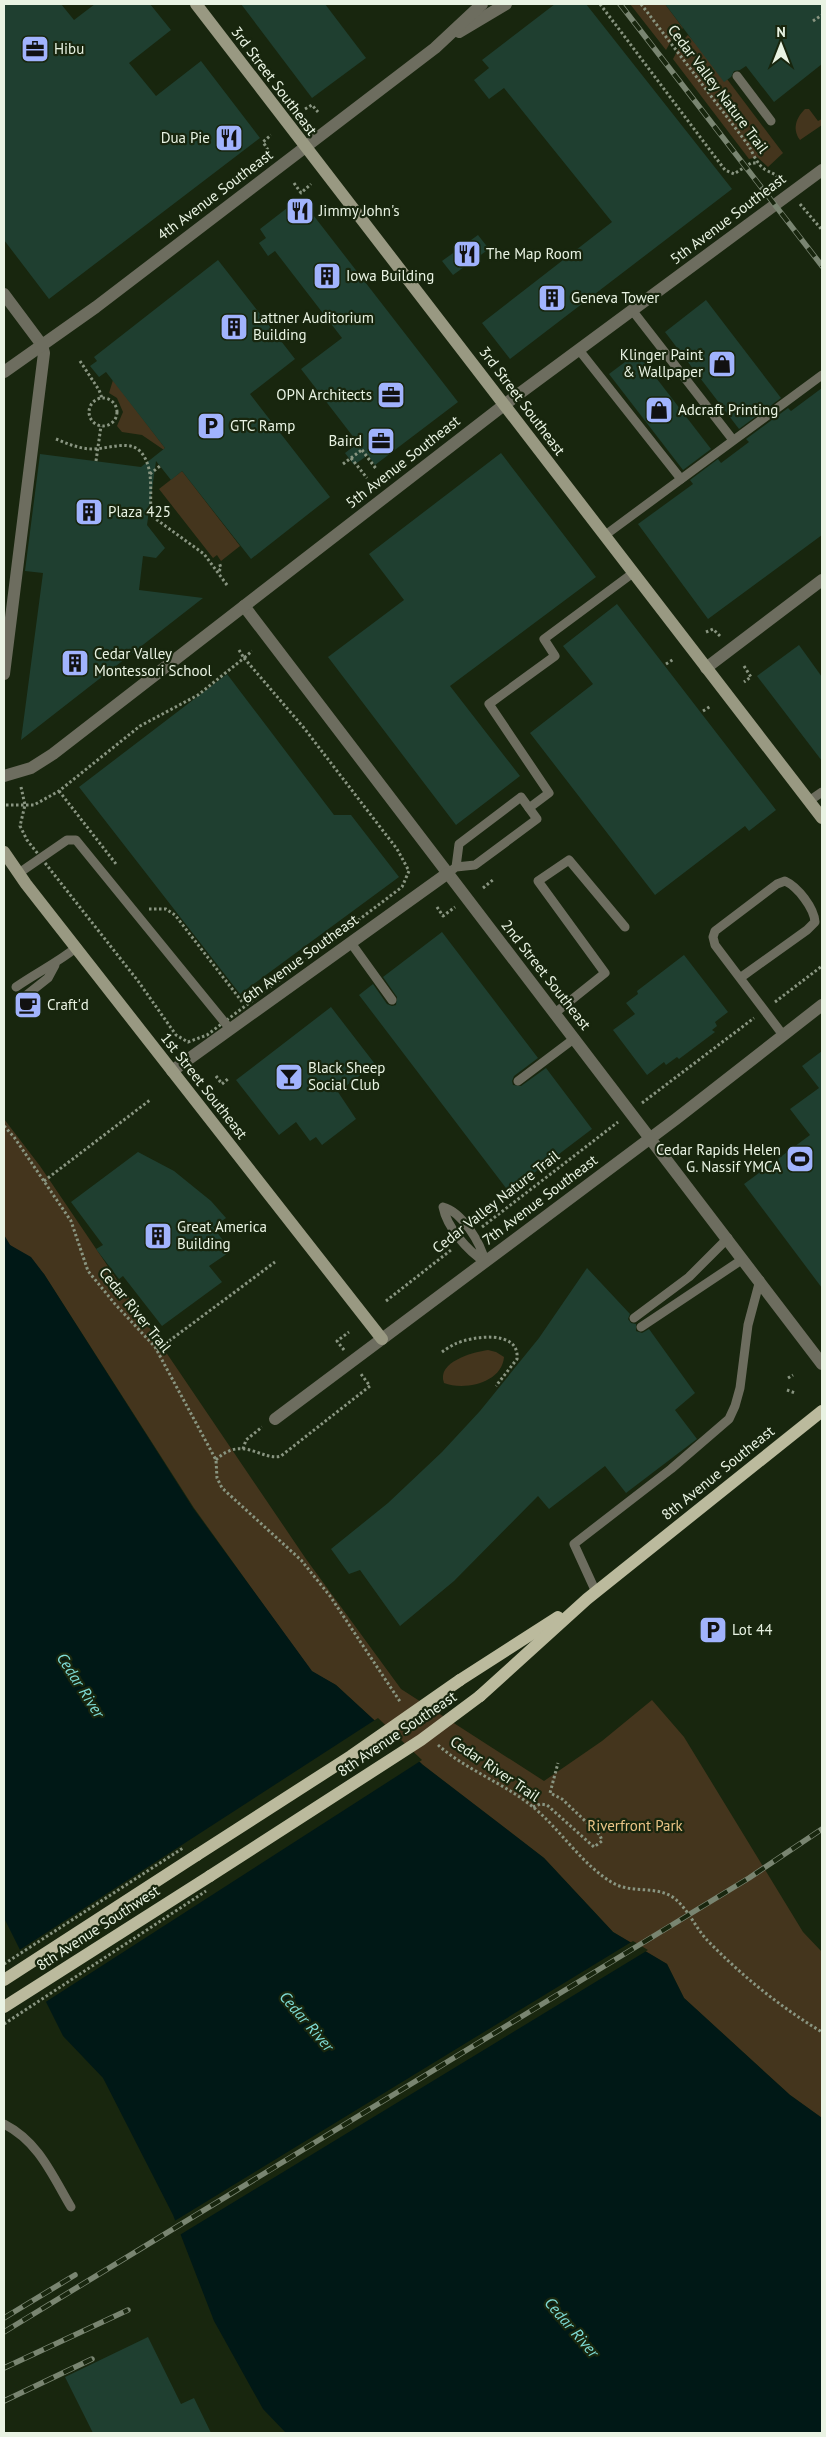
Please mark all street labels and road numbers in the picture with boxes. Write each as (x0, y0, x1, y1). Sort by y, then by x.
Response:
street label: Cedar Valley Nature Trail (664, 21, 773, 157)
street label: 3rd Street Southeast (227, 22, 322, 139)
street label: 4th Avenue Southeast (153, 145, 276, 244)
street label: 5th Avenue Southeast (666, 169, 789, 268)
street label: 3rd Street Southeast (475, 342, 570, 459)
street label: 5th Avenue Southeast (342, 411, 464, 512)
street label: 6th Avenue Southeast (238, 910, 362, 1007)
street label: 2nd Street Southeast (497, 916, 595, 1034)
street label: 1st Street Southeast (157, 1029, 252, 1143)
street label: Cedar Valley Nature Trail (428, 1146, 564, 1257)
street label: 7th Avenue Southeast (478, 1150, 601, 1249)
street label: Cedar River Trail (95, 1263, 176, 1357)
street label: 8th Avenue Southeast (657, 1421, 778, 1524)
street label: 8th Avenue Southeast (334, 1687, 460, 1781)
street label: Cedar River Trail (447, 1732, 544, 1806)
street label: 8th Avenue Southwest (33, 1881, 163, 1975)

